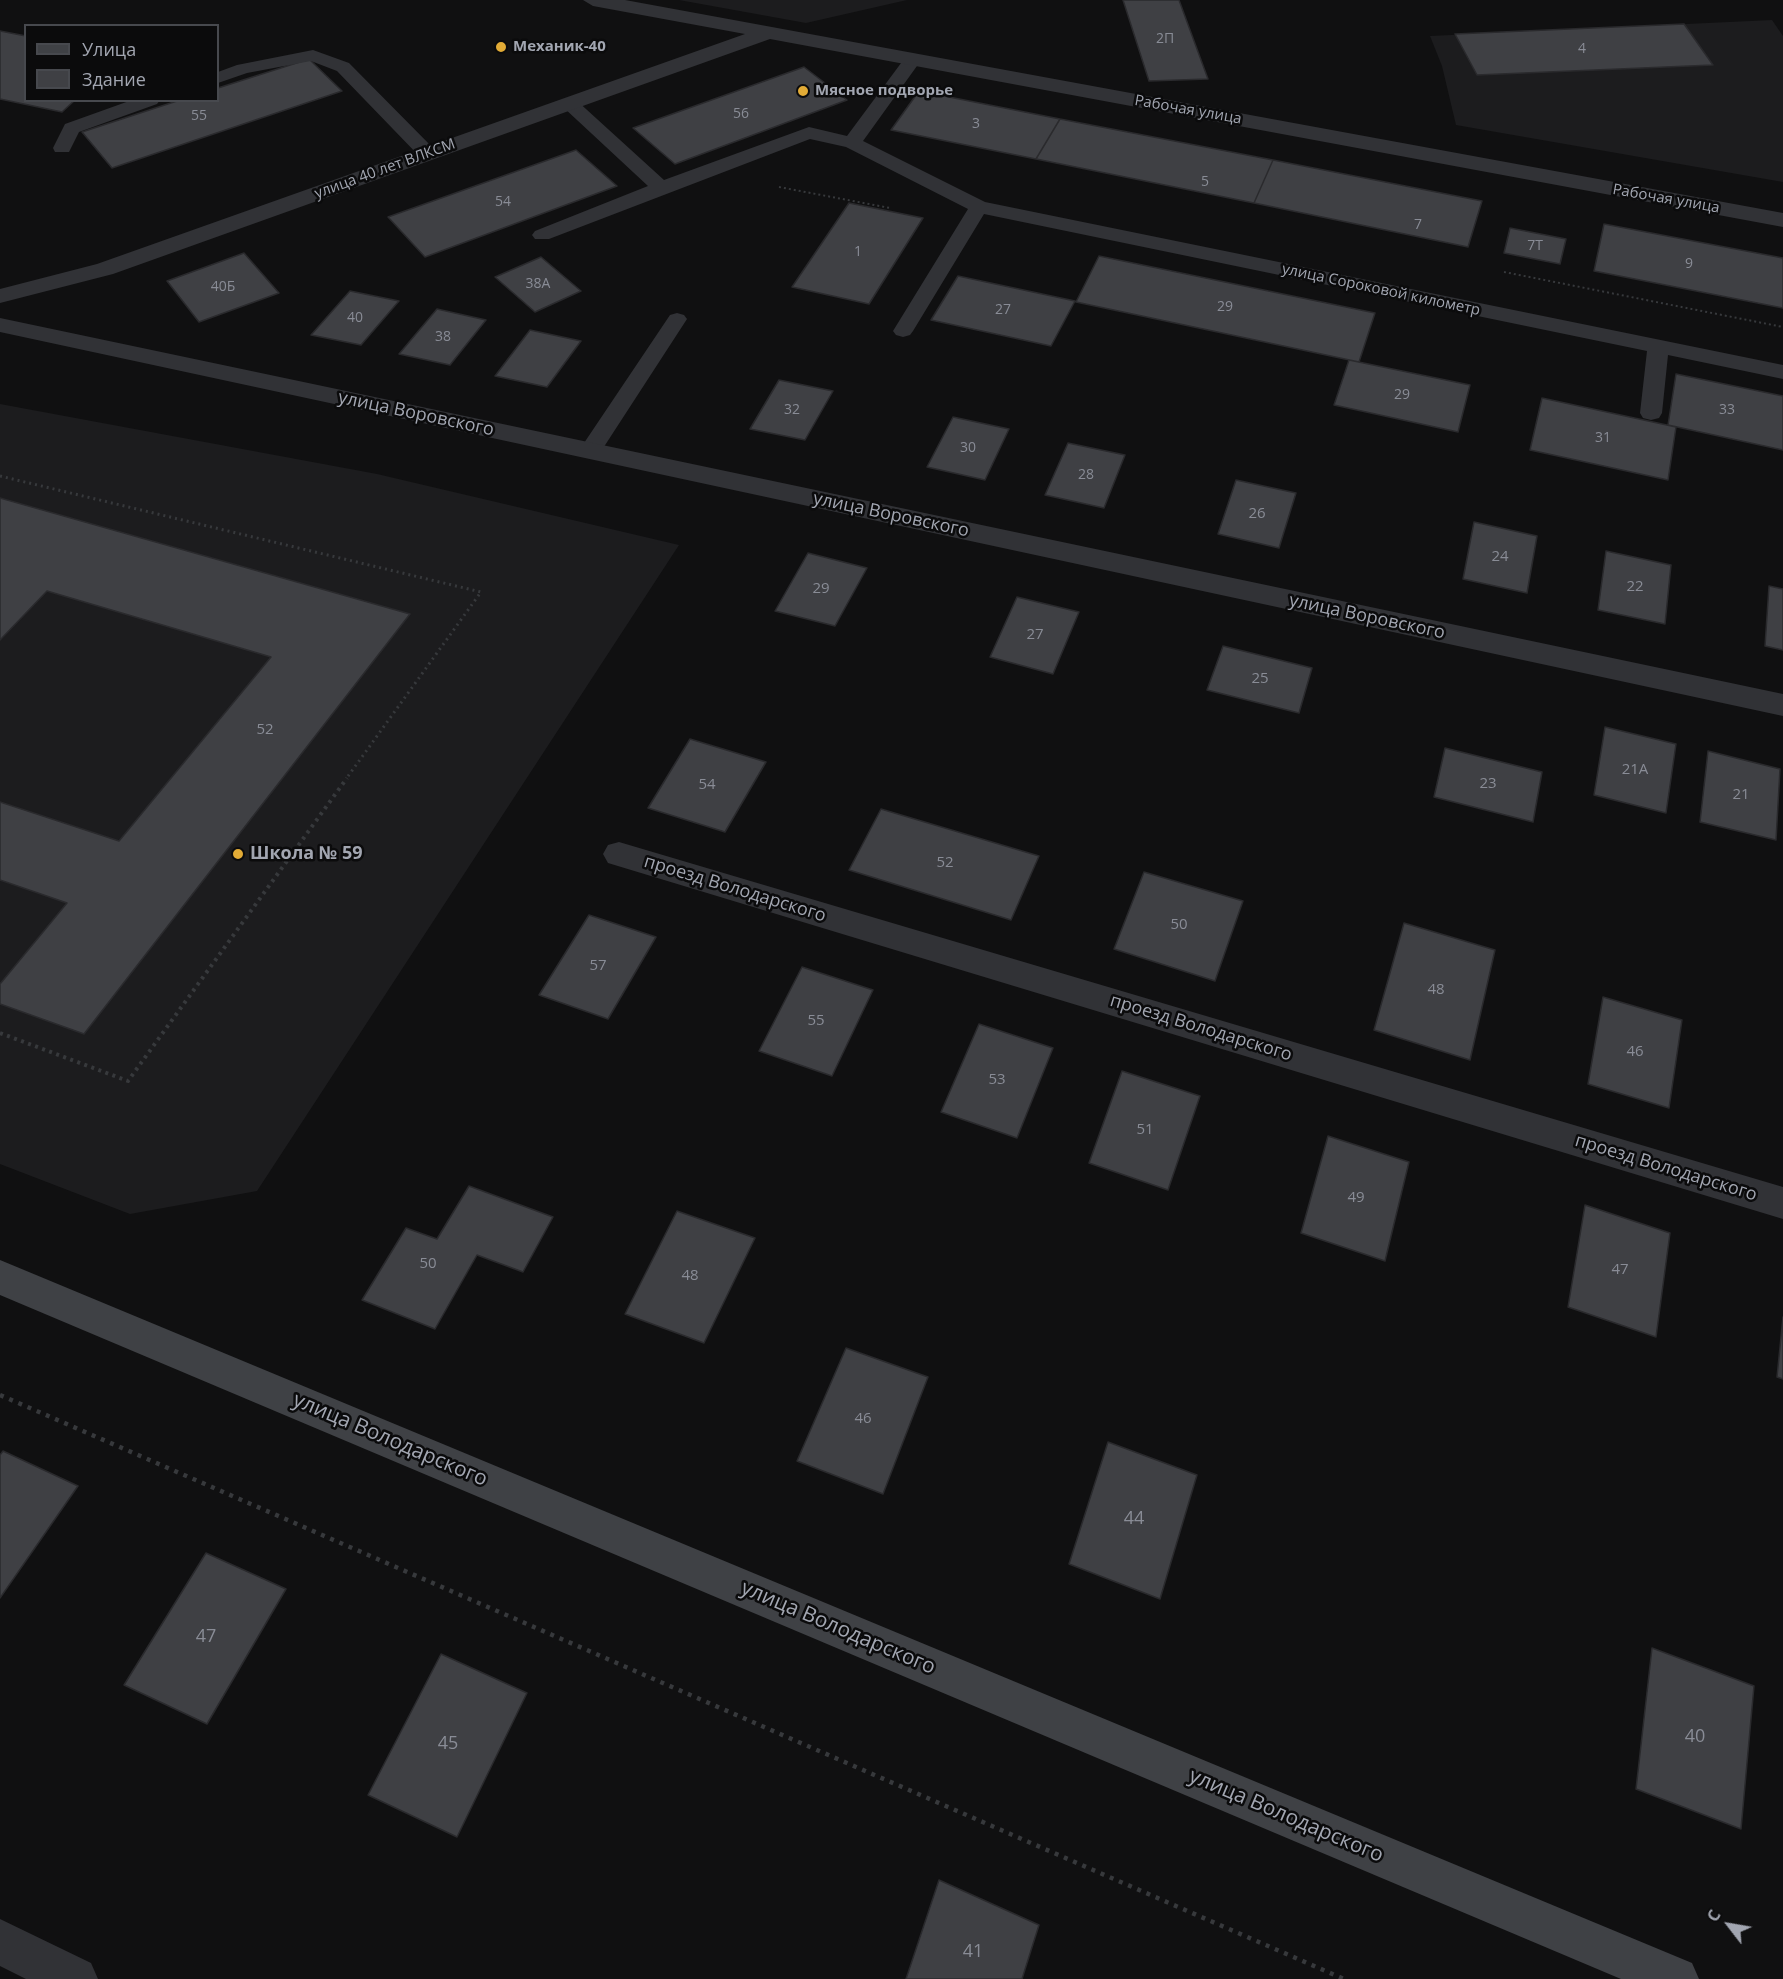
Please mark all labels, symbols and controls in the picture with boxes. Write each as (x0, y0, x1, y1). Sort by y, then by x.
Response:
legend (24, 24, 219, 102)
house number: 2П (1156, 31, 1174, 47)
text: Улица (82, 37, 136, 61)
place label: Механик-40 (513, 38, 606, 56)
marker: Механик-40 (494, 40, 508, 54)
house number: 4 (1578, 41, 1586, 57)
text: Здание (82, 67, 146, 91)
place label: Мясное подворье (815, 82, 953, 100)
marker: Мясное подворье (796, 84, 810, 98)
street label: Рабочая улица (1133, 92, 1243, 128)
house number: 56 (733, 106, 749, 122)
house number: 55 (191, 108, 207, 124)
house number: 3 (972, 116, 980, 132)
street label: улица 40 лет ВЛКСМ (312, 135, 458, 203)
house number: 5 (1201, 174, 1209, 190)
street label: Рабочая улица (1611, 181, 1721, 217)
house number: 54 (495, 194, 511, 210)
house number: 7 (1414, 217, 1422, 233)
house number: 7Т (1527, 238, 1543, 254)
house number: 1 (854, 244, 862, 260)
house number: 9 (1685, 256, 1693, 272)
street label: улица Сороковой километр (1280, 260, 1482, 320)
house number: 38А (526, 276, 550, 292)
house number: 40Б (211, 279, 235, 295)
house number: 29 (1217, 299, 1233, 315)
house number: 27 (995, 302, 1011, 318)
house number: 40 (347, 310, 363, 326)
house number: 38 (435, 329, 451, 345)
street label: улица Воровского (336, 387, 496, 441)
house number: 29 (1394, 387, 1410, 403)
house number: 32 (784, 402, 800, 418)
house number: 33 (1719, 402, 1735, 418)
house number: 31 (1595, 430, 1611, 446)
house number: 30 (960, 440, 976, 456)
house number: 28 (1078, 467, 1094, 483)
street label: улица Воровского (811, 488, 971, 542)
house number: 26 (1248, 505, 1266, 523)
house number: 24 (1491, 548, 1509, 566)
house number: 22 (1626, 578, 1644, 596)
house number: 29 (812, 580, 830, 598)
street label: улица Воровского (1287, 590, 1447, 644)
house number: 27 (1026, 626, 1044, 644)
house number: 25 (1251, 670, 1269, 688)
house number: 52 (256, 721, 274, 739)
house number: 21А (1622, 761, 1648, 779)
house number: 23 (1479, 775, 1497, 793)
house number: 54 (698, 776, 716, 794)
house number: 21 (1732, 786, 1750, 804)
place label: Школа № 59 (250, 843, 363, 865)
marker: Школа № 59 (231, 847, 245, 861)
street label: проезд Володарского (641, 851, 829, 927)
house number: 52 (936, 854, 954, 872)
house number: 50 (1170, 916, 1188, 934)
house number: 57 (589, 957, 607, 975)
house number: 48 (1427, 981, 1445, 999)
street label: проезд Володарского (1107, 990, 1295, 1066)
house number: 55 (807, 1012, 825, 1030)
house number: 46 (1626, 1043, 1644, 1061)
house number: 53 (988, 1071, 1006, 1089)
house number: 51 (1136, 1121, 1154, 1139)
street label: проезд Володарского (1572, 1130, 1760, 1206)
house number: 49 (1347, 1189, 1365, 1207)
house number: 50 (419, 1255, 437, 1273)
house number: 47 (1611, 1261, 1629, 1279)
house number: 48 (681, 1267, 699, 1285)
street label: улица Володарского (289, 1388, 491, 1492)
house number: 46 (854, 1410, 872, 1428)
house number: 44 (1124, 1508, 1144, 1530)
street label: улица Володарского (737, 1576, 939, 1680)
house number: 47 (196, 1626, 216, 1648)
house number: 40 (1685, 1726, 1705, 1748)
house number: 45 (438, 1733, 458, 1755)
street label: улица Володарского (1185, 1764, 1387, 1868)
north arrow (1699, 1895, 1759, 1955)
text: С (1702, 1906, 1726, 1926)
house number: 41 (963, 1941, 983, 1963)

